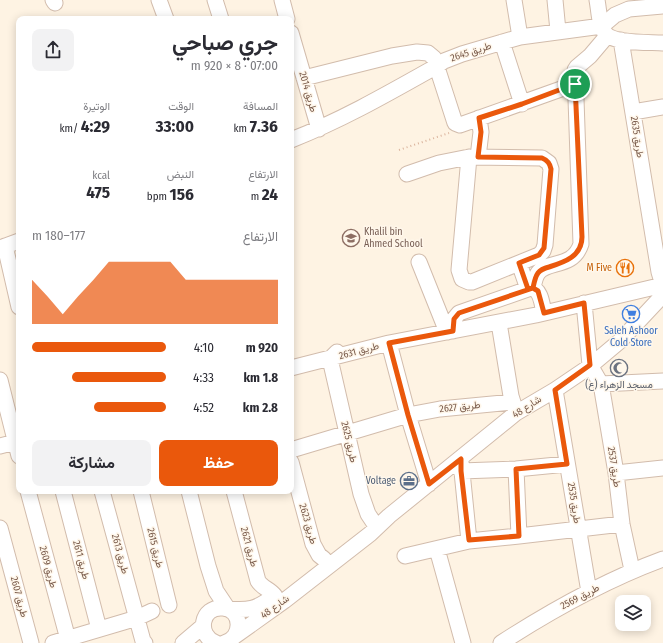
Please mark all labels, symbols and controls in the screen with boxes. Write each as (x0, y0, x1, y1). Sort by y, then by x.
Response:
button: share (32, 29, 74, 71)
text: جري صباحي (172, 29, 278, 56)
street label: طريق 2645 (449, 40, 493, 64)
text: 07:00 · 8 × 920 m (191, 58, 278, 73)
pin (558, 67, 592, 101)
street label: طريق 2014 (296, 70, 320, 114)
icon: arrive (564, 73, 586, 95)
text: الوتيرة (83, 100, 110, 113)
text: الوقت (168, 100, 194, 113)
text: المسافة (243, 100, 278, 113)
street label: طريق 2635 (628, 115, 646, 159)
text: 4:29 (81, 116, 110, 137)
text: 33:00 (155, 116, 194, 137)
text: 7.36 (250, 116, 278, 137)
text: /km (59, 122, 81, 135)
text: km (233, 122, 250, 135)
text: النبض (167, 168, 194, 181)
text: الارتفاع (248, 168, 278, 181)
text: kcal (92, 169, 110, 182)
text: 475 (86, 182, 110, 203)
text: 156 (170, 184, 194, 205)
text: 24 (262, 184, 278, 205)
text: bpm (147, 190, 170, 203)
text: m (251, 190, 262, 203)
place label: Khalil bin Ahmed School (364, 226, 423, 250)
text: 177–180 m (32, 228, 85, 243)
school or university icon: Khalil bin Ahmed School (341, 228, 361, 248)
text: الارتفاع (243, 229, 278, 244)
restaurant icon: M Five (615, 258, 635, 278)
place label: M Five (587, 262, 612, 274)
supermarket icon: Saleh Ashoor Cold Store (621, 304, 641, 324)
place label: Saleh Ashoor Cold Store (604, 325, 658, 349)
text: 4:10 (194, 340, 214, 355)
text: 920 m (246, 340, 278, 355)
street label: طريق 2631 (338, 340, 381, 362)
mosque icon: مسجد الزهراء (ع) (609, 358, 629, 378)
text: 4:33 (193, 370, 214, 385)
text: 1.8 km (243, 370, 278, 385)
place label: مسجد الزهراء (ع) (585, 378, 653, 391)
street label: شارع 48 (510, 393, 544, 421)
street label: طريق 2627 (439, 399, 482, 415)
text: 4:52 (193, 400, 214, 415)
text: 2.8 km (243, 400, 278, 415)
street label: طريق 2625 (338, 420, 360, 464)
button: مشاركة (32, 440, 151, 486)
button: حفظ (159, 440, 278, 486)
street label: طريق 2537 (605, 446, 623, 489)
office icon: Voltage (399, 471, 419, 491)
place label: Voltage (366, 475, 396, 487)
street label: طريق 2535 (565, 482, 583, 525)
street label: طريق 2623 (296, 502, 320, 546)
street label: طريق 2621 (238, 526, 260, 569)
street label: طريق 2615 (144, 527, 166, 570)
street label: طريق 2613 (109, 533, 131, 576)
street label: طريق 2611 (70, 539, 92, 581)
street label: طريق 2609 (37, 545, 59, 590)
street label: طريق 2607 (8, 575, 30, 619)
street label: طريق 2569 (559, 582, 602, 612)
street label: شارع 48 (258, 593, 292, 621)
map controls (615, 595, 651, 631)
button: layers (615, 595, 651, 631)

